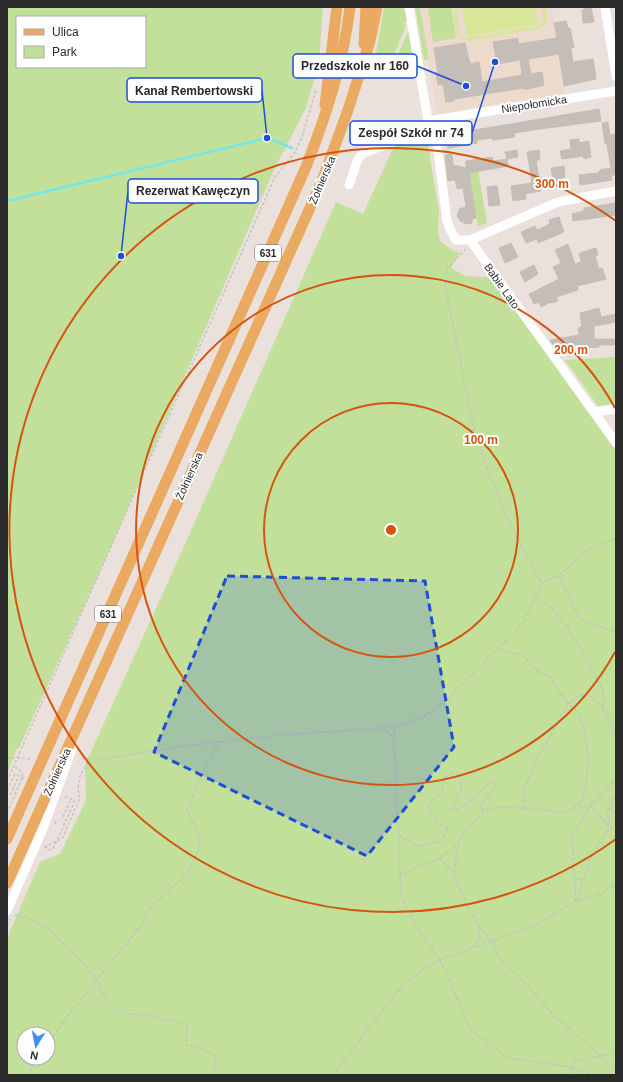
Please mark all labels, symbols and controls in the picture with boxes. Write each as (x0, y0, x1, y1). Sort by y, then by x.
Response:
legend (16, 16, 146, 68)
text: Ulica (52, 25, 79, 39)
text: Park (52, 45, 78, 59)
callout: Przedszkole nr 160 (293, 54, 417, 78)
text: Przedszkole nr 160 (301, 59, 409, 73)
callout: Kanał Rembertowski (127, 78, 262, 102)
text: Kanał Rembertowski (135, 84, 253, 98)
street label: Niepołomicka (500, 93, 568, 115)
callout: Zespół Szkół nr 74 (350, 121, 472, 145)
text: Zespół Szkół nr 74 (358, 126, 464, 140)
street label: Żołnierska (307, 153, 338, 206)
text: 300 m (535, 177, 569, 191)
callout: Rezerwat Kawęczyn (128, 179, 258, 203)
text: Rezerwat Kawęczyn (136, 184, 250, 198)
road number: 631 (255, 245, 281, 261)
street label: Babie Lato (482, 261, 522, 311)
text: 200 m (554, 343, 588, 357)
text: 100 m (464, 433, 498, 447)
street label: Żołnierska (173, 450, 205, 502)
centre of rings (384, 523, 398, 537)
road number: 631 (95, 606, 121, 622)
street label: Żołnierska (41, 746, 73, 798)
north arrow (16, 1026, 56, 1066)
text: N (29, 1049, 39, 1062)

